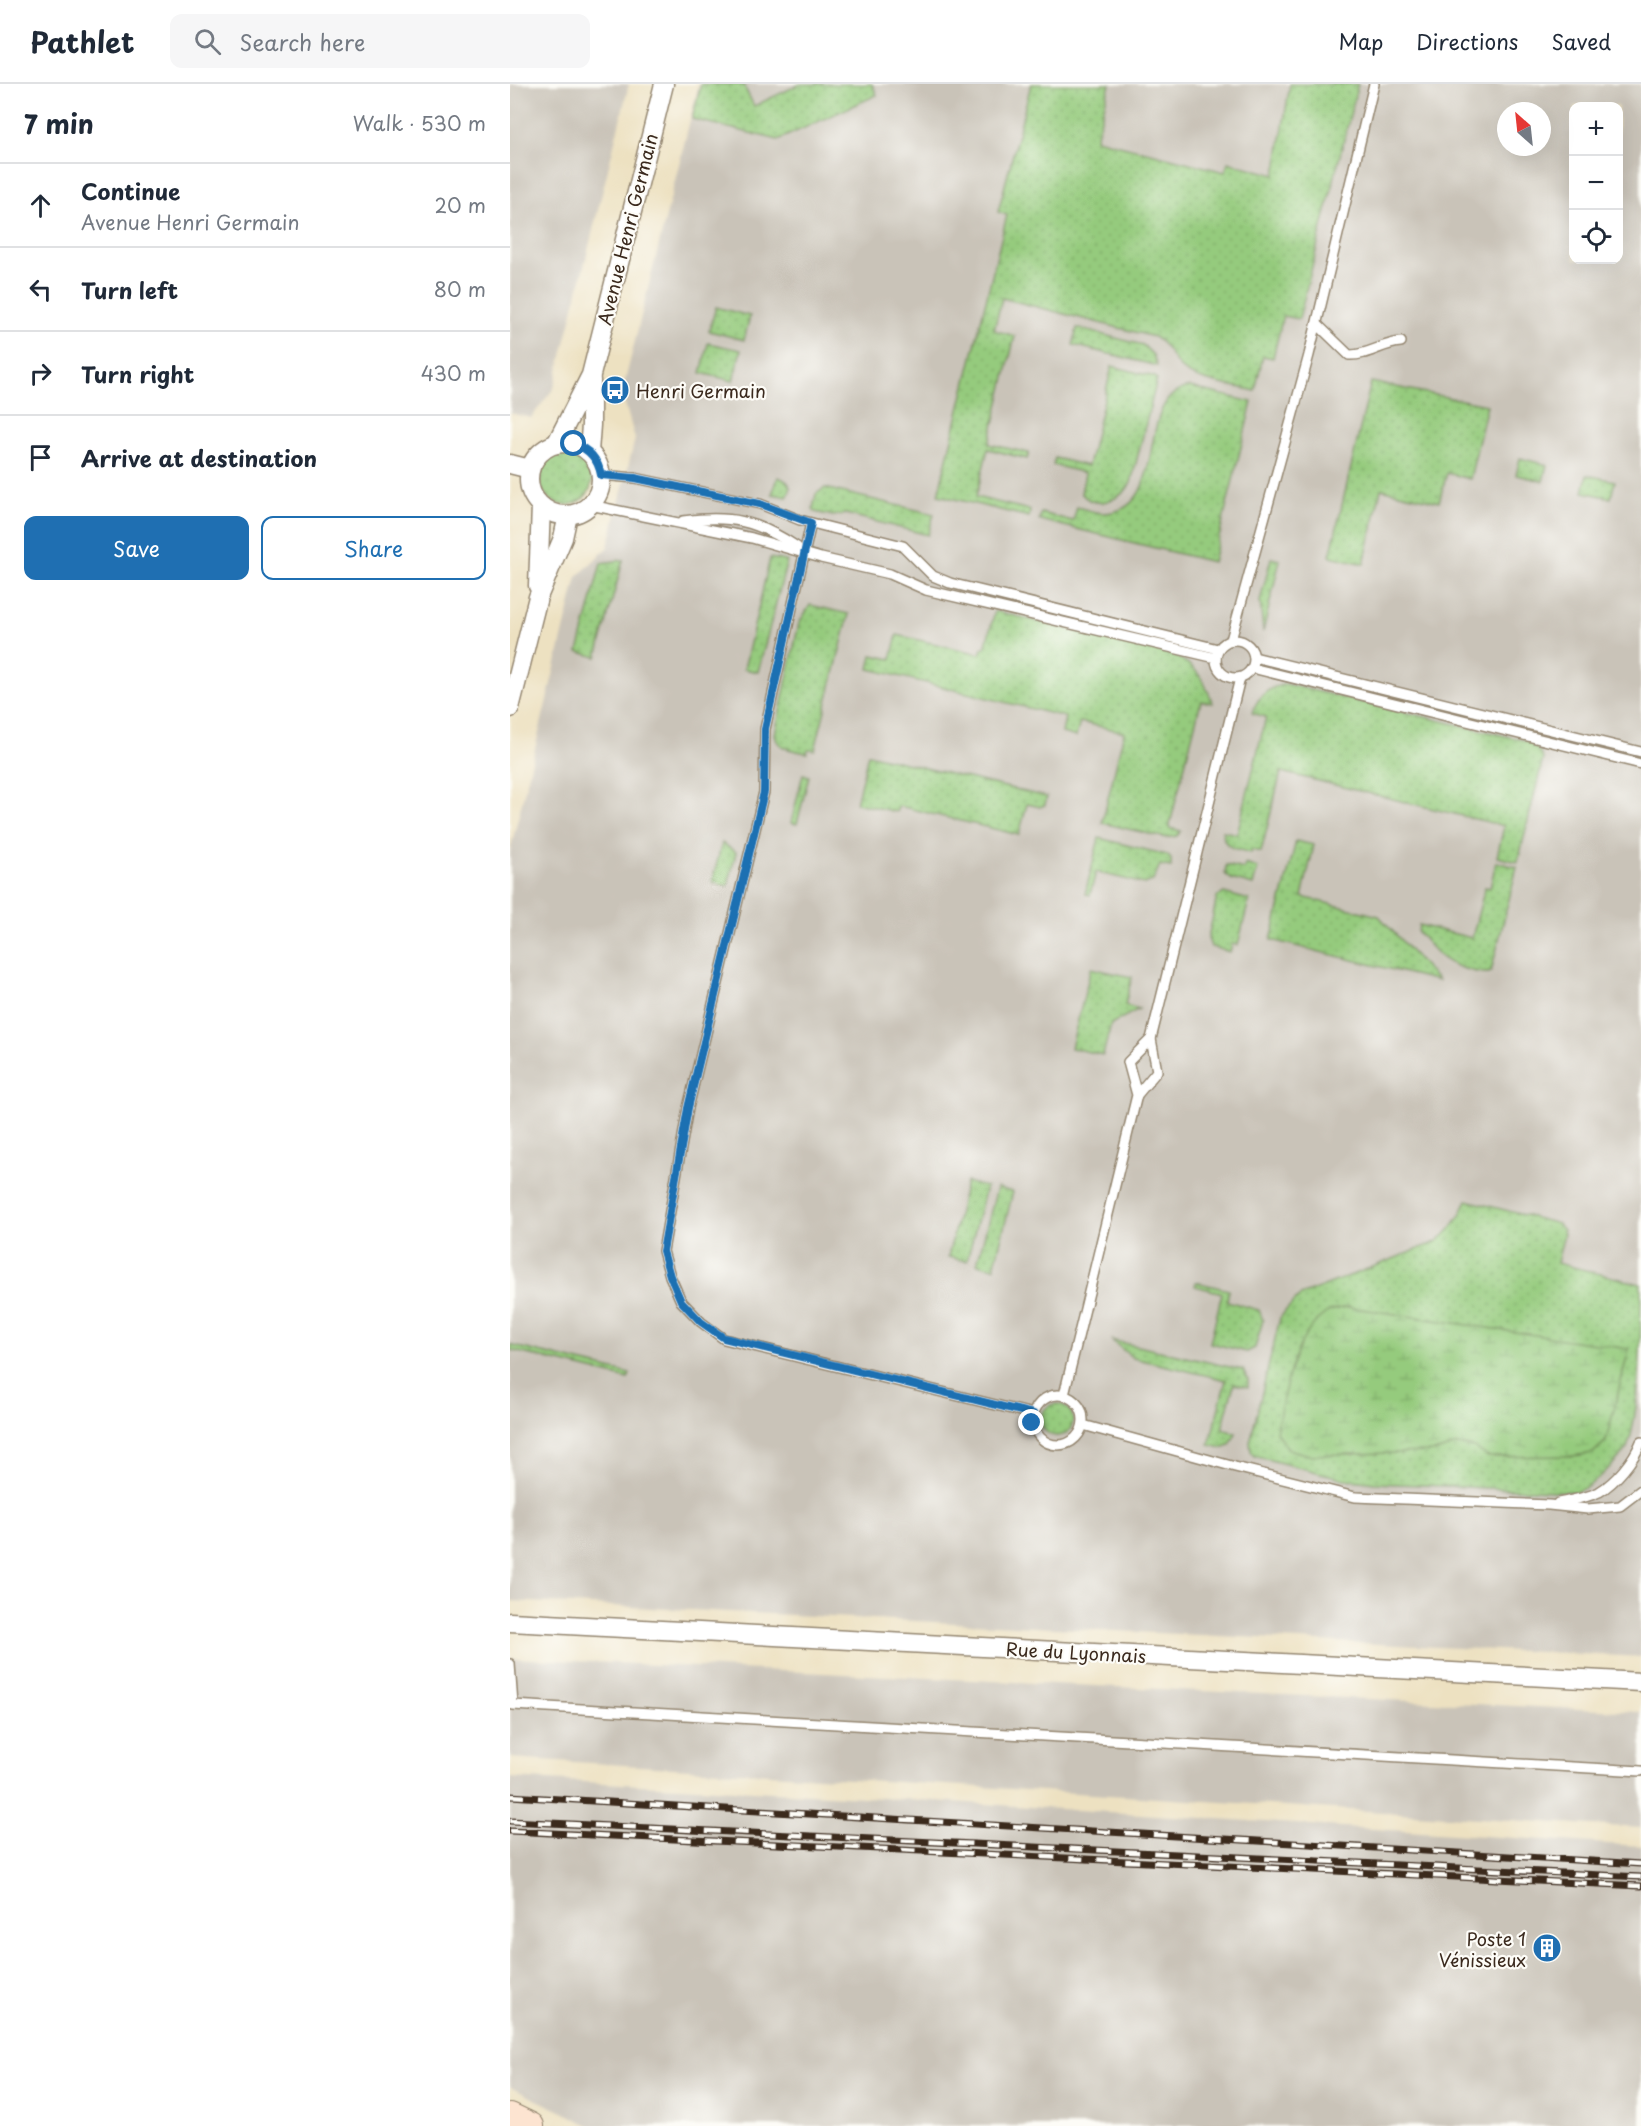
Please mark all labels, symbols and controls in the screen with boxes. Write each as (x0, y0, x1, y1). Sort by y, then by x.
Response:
search box (170, 14, 590, 68)
text: Pathlet (30, 20, 134, 63)
icon: search (191, 25, 224, 58)
text: Search here (239, 25, 365, 58)
text: Map (1338, 25, 1383, 57)
text: Directions (1416, 25, 1518, 57)
text: Saved (1551, 25, 1611, 57)
north arrow (1497, 102, 1551, 156)
map controls (1569, 102, 1623, 264)
button: + (1569, 102, 1623, 156)
text: 7 min (24, 104, 94, 143)
text: Walk · 530 m (353, 108, 486, 138)
street label: Avenue Henri Germain (590, 130, 664, 328)
button: − (1569, 156, 1623, 210)
text: Continue (81, 174, 180, 207)
icon: ahead (24, 189, 57, 222)
text: 20 m (434, 190, 486, 220)
text: Avenue Henri Germain (81, 207, 300, 237)
button: locate (1569, 210, 1623, 264)
icon: left (24, 273, 57, 306)
text: Turn left (81, 273, 178, 306)
text: 80 m (434, 274, 486, 304)
icon: right (24, 357, 57, 390)
text: Turn right (81, 357, 194, 390)
text: 430 m (421, 358, 486, 388)
bus stop icon: Henri Germain (599, 374, 631, 406)
place label: Henri Germain (636, 377, 766, 404)
route start (560, 430, 586, 456)
icon: arrive (24, 441, 57, 474)
text: Arrive at destination (81, 441, 317, 474)
button: Save (24, 516, 249, 580)
button: Share (261, 516, 486, 580)
route end (1018, 1409, 1044, 1435)
street label: Rue du Lyonnais (1005, 1635, 1147, 1669)
place label: Poste 1 Vénissieux (1439, 1925, 1526, 1973)
building icon: Poste 1 Vénissieux (1531, 1932, 1563, 1964)

